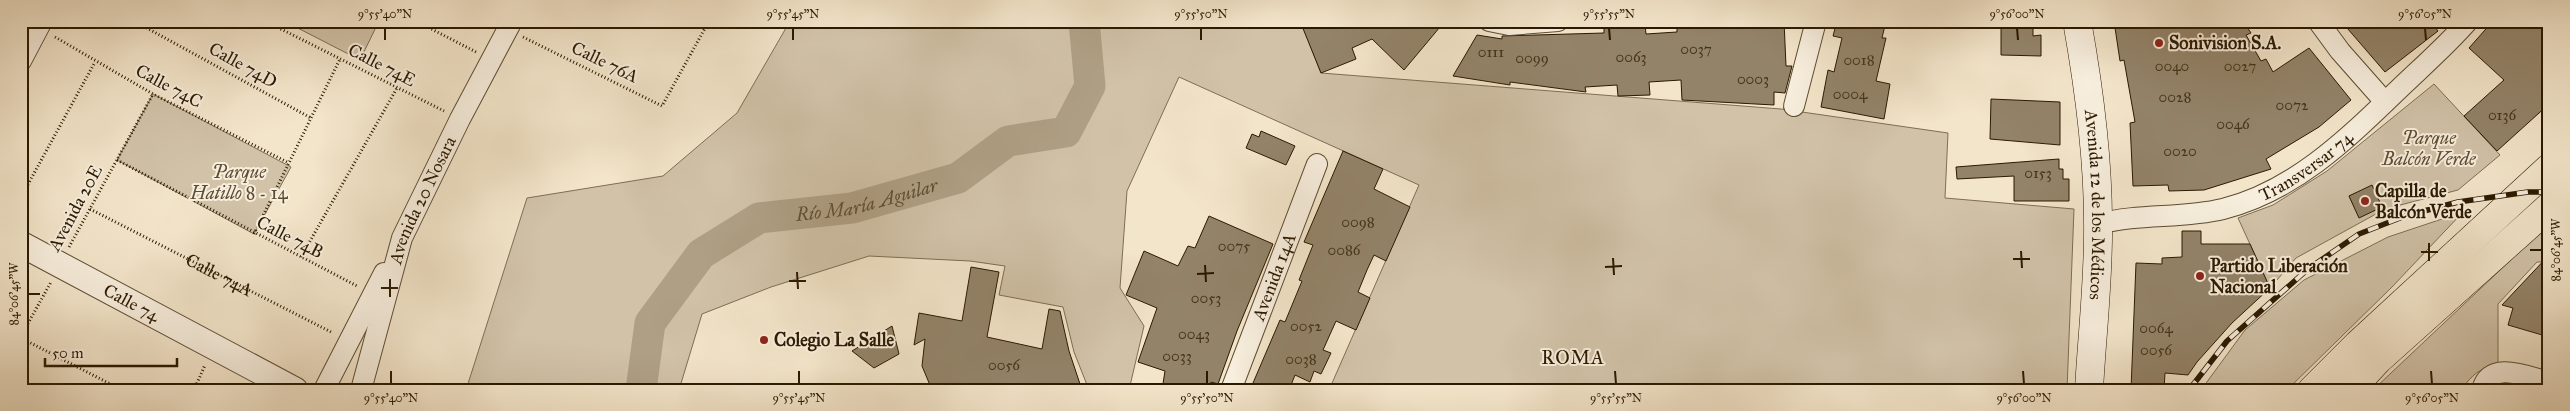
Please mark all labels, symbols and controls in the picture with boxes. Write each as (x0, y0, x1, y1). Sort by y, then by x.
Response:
text: 9°55'40"N (358, 7, 412, 21)
text: 9°55'45"N (767, 7, 819, 21)
text: 9°55'50"N (1174, 7, 1228, 21)
text: 9°55'55"N (1583, 7, 1635, 21)
text: 9°56'00"N (1989, 7, 2045, 21)
text: 9°56'05"N (2398, 7, 2452, 21)
place label: Sonivision S.A. (2169, 32, 2282, 54)
street label: Calle 76A (568, 36, 642, 88)
street label: Calle 74D (205, 37, 281, 93)
marker: Sonivision S.A. (2153, 37, 2165, 49)
street label: Calle 74E (344, 39, 420, 91)
house number: 0037 (1680, 40, 1712, 58)
house number: 0111 (1478, 43, 1504, 61)
house number: 0063 (1615, 48, 1647, 66)
house number: 0099 (1515, 49, 1549, 67)
house number: 0018 (1843, 51, 1875, 69)
house number: 0040 (2155, 57, 2189, 75)
house number: 0027 (2224, 57, 2256, 75)
street label: Calle 74C (132, 59, 206, 113)
house number: 0003 (1737, 70, 1769, 88)
house number: 0004 (1833, 85, 1868, 103)
house number: 0028 (2159, 88, 2191, 106)
house number: 0072 (2276, 96, 2309, 114)
house number: 0136 (2488, 106, 2517, 124)
street label: Avenida 12 de los Médicos (2080, 107, 2109, 301)
house number: 0046 (2216, 115, 2251, 133)
street label: Transversar 74 (2255, 126, 2358, 206)
park label: Parque Balcón Verde (2381, 127, 2477, 170)
street label: Avenida 20 Nosara (384, 132, 461, 268)
house number: 0020 (2163, 142, 2197, 160)
street label: Avenida 20E (43, 161, 107, 256)
park label: Parque Hatillo 8 - 14 (189, 161, 289, 204)
house number: 0153 (2024, 164, 2052, 182)
water label: Río María Aguilar (793, 173, 941, 226)
place label: Capilla de Balcón Verde (2375, 180, 2472, 223)
marker: Capilla de Balcón Verde (2359, 195, 2371, 207)
street label: Calle 74B (253, 211, 327, 263)
house number: 0098 (1341, 213, 1375, 231)
text: 84°06'45"W (2549, 218, 2563, 281)
street label: Avenida 14A (1247, 230, 1301, 325)
house number: 0075 (1218, 237, 1250, 255)
house number: 0086 (1327, 241, 1362, 259)
street label: Calle 74A (182, 249, 256, 301)
place label: Partido Liberación Nacional (2210, 255, 2348, 298)
text: 84°06'45"W (7, 262, 21, 325)
marker: Partido Liberación Nacional (2194, 270, 2206, 282)
street label: Calle 74 (100, 279, 164, 327)
house number: 0053 (1191, 289, 1221, 307)
house number: 0052 (1290, 317, 1323, 335)
house number: 0064 (2139, 319, 2173, 337)
house number: 0043 (1178, 325, 1210, 343)
place label: Colegio La Salle (774, 329, 894, 352)
marker: Colegio La Salle (758, 334, 770, 346)
scale bar (45, 336, 178, 368)
house number: 0056 (2140, 341, 2173, 359)
text: 50 m (52, 344, 84, 362)
district label: ROMA (1541, 346, 1605, 369)
house number: 0033 (1162, 347, 1192, 365)
house number: 0038 (1285, 350, 1317, 368)
house number: 0056 (988, 356, 1021, 374)
text: 9°55'40"N (364, 391, 418, 405)
text: 9°55'45"N (773, 391, 825, 405)
text: 9°55'50"N (1180, 391, 1234, 405)
text: 9°55'55"N (1590, 391, 1642, 405)
text: 9°56'00"N (1996, 391, 2052, 405)
text: 9°56'05"N (2405, 391, 2459, 405)

